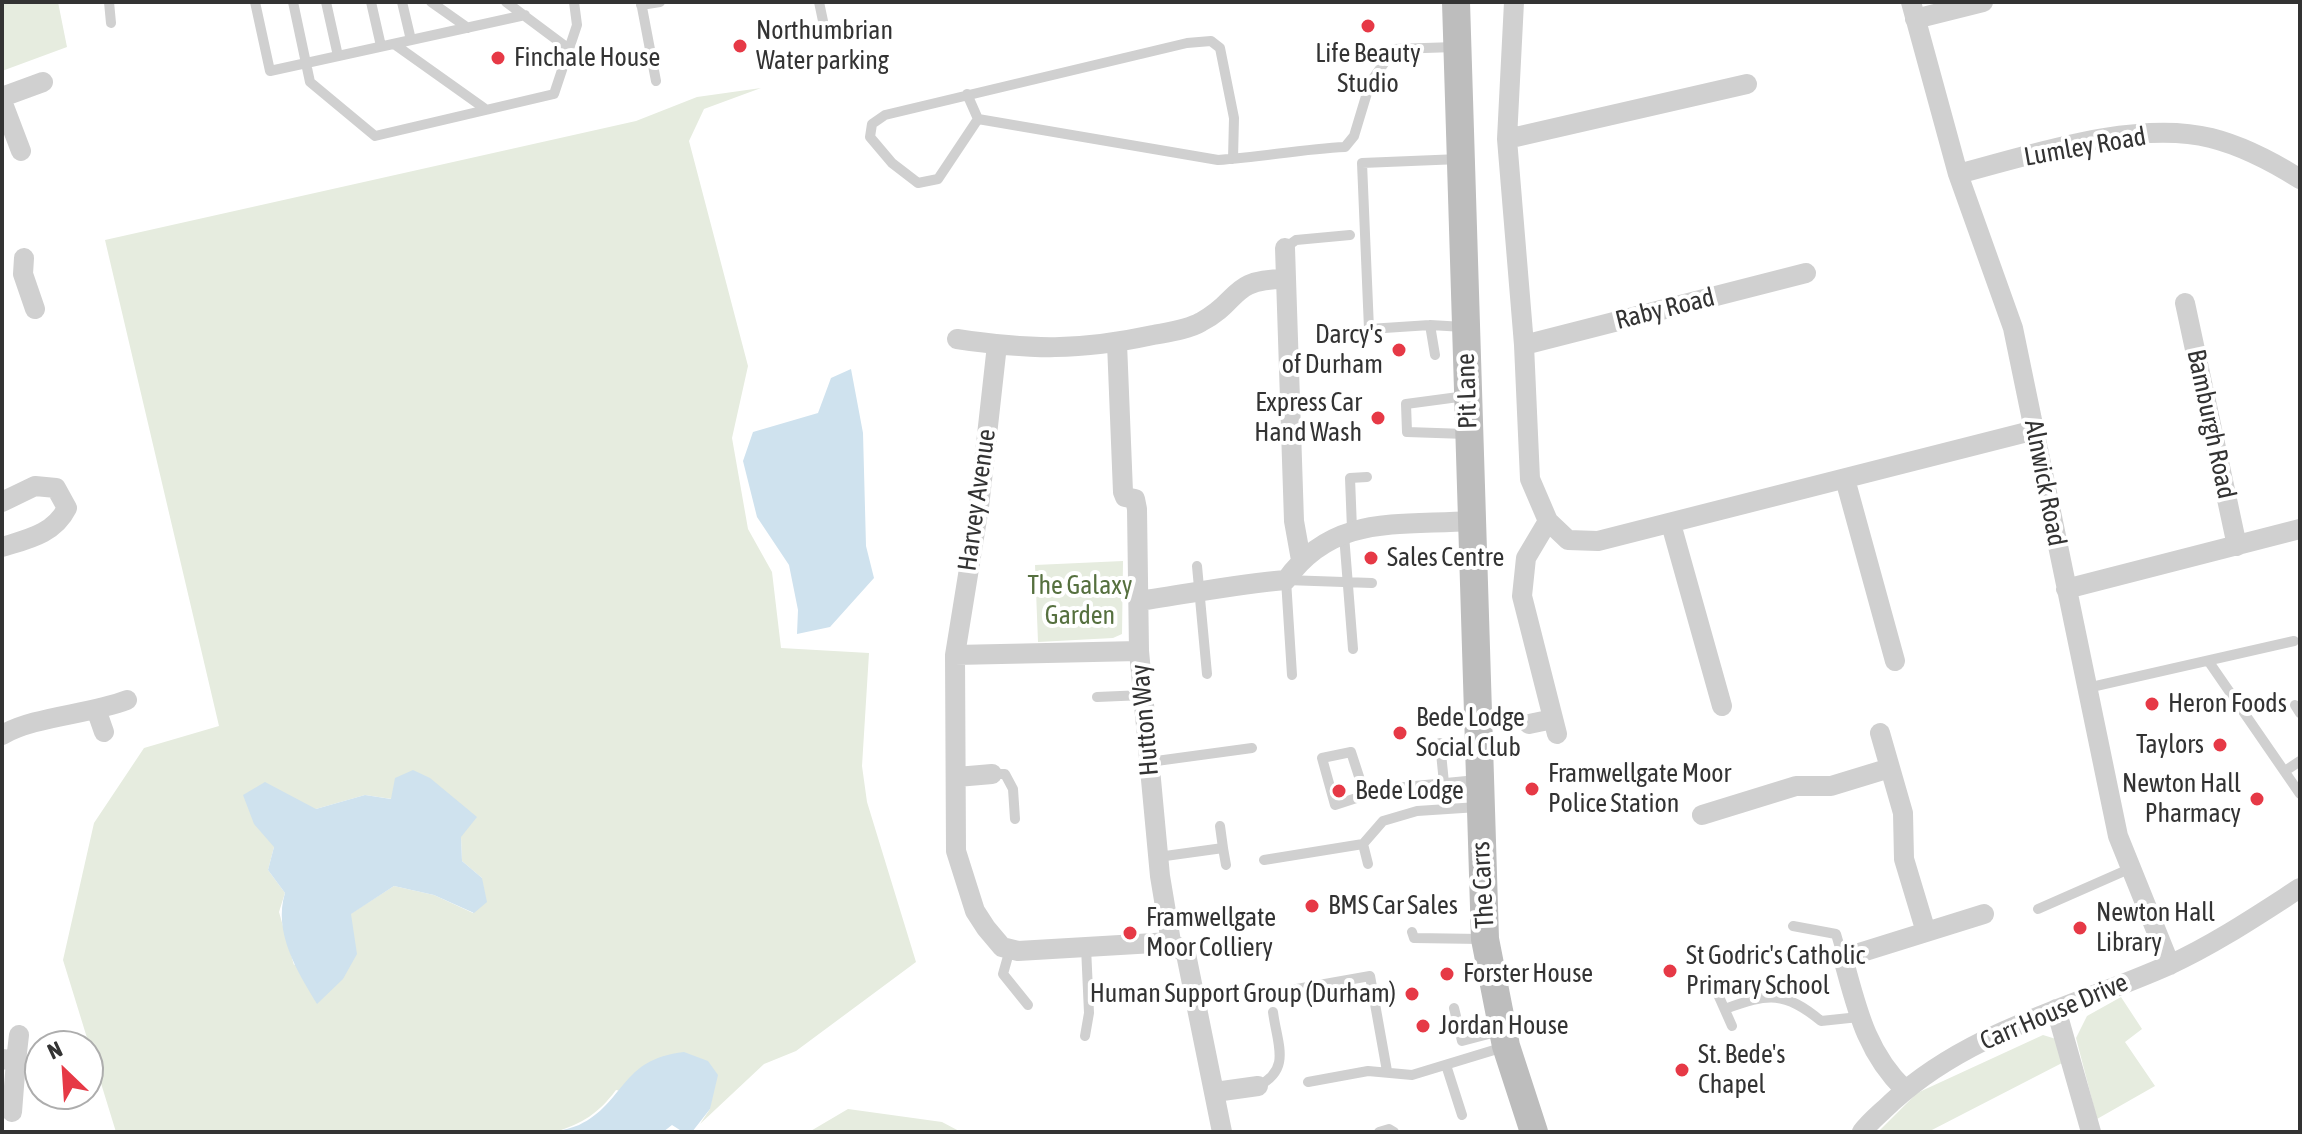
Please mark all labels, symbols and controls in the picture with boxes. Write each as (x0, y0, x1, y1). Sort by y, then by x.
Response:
place label: Northumbrian Water parking (756, 15, 893, 76)
marker: Life Beauty Studio (1359, 17, 1377, 35)
marker: Northumbrian Water parking (731, 37, 749, 55)
place label: Life Beauty Studio (1315, 38, 1421, 100)
place label: Finchale House (514, 42, 660, 74)
marker: Finchale House (489, 49, 507, 67)
street label: Lumley Road (2022, 121, 2148, 173)
street label: Raby Road (1612, 282, 1718, 336)
place label: Darcy's of Durham (1282, 319, 1383, 380)
marker: Darcy's of Durham (1390, 341, 1408, 359)
street label: Bamburgh Road (2180, 346, 2242, 502)
street label: Pit Lane (1450, 353, 1484, 429)
place label: Express Car Hand Wash (1254, 387, 1362, 448)
marker: Express Car Hand Wash (1369, 409, 1387, 427)
street label: Alnwick Road (2017, 417, 2073, 549)
street label: Harvey Avenue (952, 427, 1002, 573)
place label: Sales Centre (1387, 542, 1504, 574)
marker: Sales Centre (1362, 549, 1380, 567)
park label: The Galaxy Garden (1028, 570, 1132, 632)
street label: Hutton Way (1125, 663, 1165, 777)
place label: Heron Foods (2168, 688, 2287, 720)
marker: Heron Foods (2143, 695, 2161, 713)
place label: Bede Lodge Social Club (1416, 702, 1525, 764)
marker: Bede Lodge Social Club (1391, 724, 1409, 742)
place label: Taylors (2136, 729, 2204, 761)
marker: Taylors (2211, 736, 2229, 754)
place label: Framwellgate Moor Police Station (1548, 758, 1731, 820)
place label: Newton Hall Pharmacy (2122, 768, 2241, 830)
place label: Bede Lodge (1355, 775, 1464, 807)
marker: Framwellgate Moor Police Station (1523, 780, 1541, 798)
marker: Bede Lodge (1330, 782, 1348, 800)
marker: Newton Hall Pharmacy (2248, 790, 2266, 808)
street label: The Carrs (1465, 841, 1501, 929)
place label: BMS Car Sales (1328, 890, 1458, 922)
marker: BMS Car Sales (1303, 897, 1321, 915)
place label: Newton Hall Library (2096, 897, 2215, 958)
place label: Framwellgate Moor Colliery (1146, 902, 1276, 964)
marker: Newton Hall Library (2071, 919, 2089, 937)
marker: Framwellgate Moor Colliery (1121, 924, 1139, 942)
place label: St Godric's Catholic Primary School (1686, 940, 1865, 1002)
place label: Forster House (1463, 958, 1593, 990)
marker: St Godric's Catholic Primary School (1661, 962, 1679, 980)
marker: Forster House (1438, 965, 1456, 983)
street label: Carr House Drive (1975, 967, 2133, 1057)
place label: Human Support Group (Durham) (1090, 978, 1396, 1010)
marker: Human Support Group (Durham) (1403, 985, 1421, 1003)
place label: Jordan House (1439, 1010, 1569, 1042)
marker: Jordan House (1414, 1017, 1432, 1035)
north arrow (24, 1030, 104, 1110)
text: N (43, 1036, 66, 1065)
place label: St. Bede's Chapel (1698, 1039, 1785, 1100)
marker: St. Bede's Chapel (1673, 1061, 1691, 1079)

